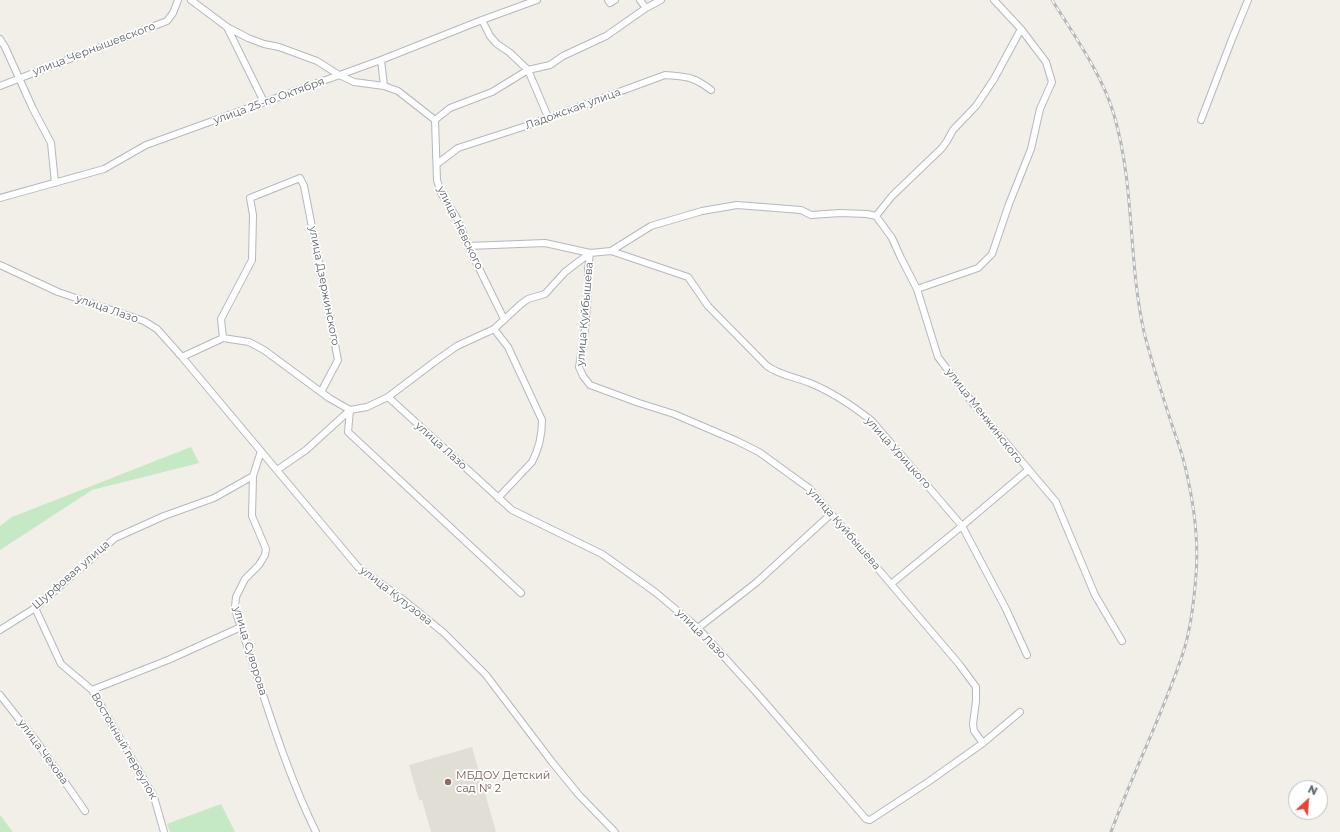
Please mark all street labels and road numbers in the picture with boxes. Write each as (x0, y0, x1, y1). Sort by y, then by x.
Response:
street label: улица Чернышевского (31, 19, 157, 79)
street label: улица 25-го Октября (212, 75, 326, 127)
street label: Ладожская улица (523, 86, 623, 132)
street label: улица Невского (434, 184, 486, 272)
street label: улица Дзержинского (306, 225, 342, 347)
street label: улица Куйбышева (574, 261, 596, 367)
street label: улица Лазо (74, 292, 140, 326)
street label: улица Менжинского (943, 366, 1025, 466)
street label: улица Урицкого (862, 414, 934, 492)
street label: улица Лазо (412, 419, 470, 473)
street label: улица Куйбышева (805, 485, 883, 573)
street label: Шурфовая улица (30, 538, 112, 612)
street label: улица Кутузова (357, 564, 435, 628)
street label: улица Суворова (230, 605, 270, 697)
street label: улица Лазо (673, 606, 729, 662)
street label: Восточный переулок (88, 690, 160, 802)
street label: улица Чехова (15, 717, 71, 787)

